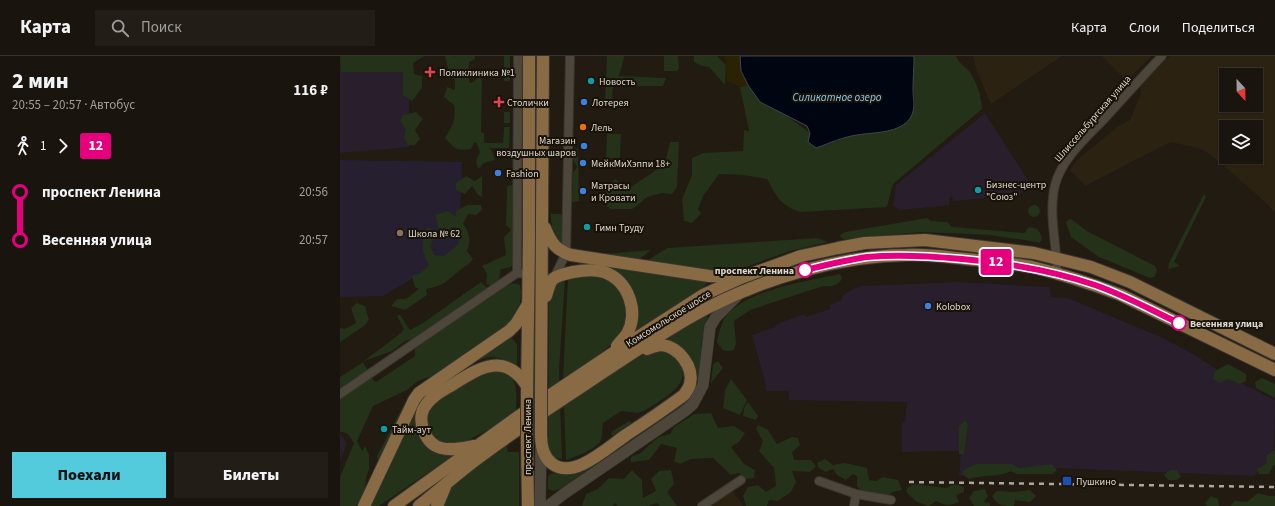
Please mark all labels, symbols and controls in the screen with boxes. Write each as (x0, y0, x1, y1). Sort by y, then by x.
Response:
search box (95, 10, 375, 46)
text: Карта (20, 14, 71, 41)
icon: search (109, 17, 131, 39)
text: Поиск (141, 17, 182, 38)
text: Карта (1071, 18, 1107, 38)
text: Слои (1129, 18, 1160, 38)
text: Поделиться (1182, 18, 1255, 38)
text: 2 мин (12, 65, 69, 97)
marker: Поликлиника №1 (424, 66, 436, 78)
place label: Поликлиника №1 (439, 66, 515, 80)
north arrow (1219, 68, 1263, 112)
map controls (1219, 68, 1263, 164)
street label: Шлиссельбургская улица (1051, 72, 1134, 165)
place label: Новость (599, 75, 635, 89)
marker: Новость (586, 76, 596, 86)
text: 116 ₽ (293, 80, 328, 101)
water label: Силикатное озеро (793, 90, 882, 105)
text: 20:55 – 20:57 · Автобус (12, 96, 135, 114)
place label: Столички (507, 96, 549, 110)
place label: Лотерея (592, 96, 629, 110)
marker: Столички (494, 97, 504, 107)
marker: Лотерея (579, 97, 589, 107)
button: layers (1219, 120, 1263, 164)
place label: Лель (591, 121, 613, 135)
marker: Лель (578, 122, 588, 132)
place label: Магазин воздушных шаров (496, 134, 576, 160)
icon: walk (12, 135, 34, 157)
icon: forward (52, 135, 74, 157)
text: 12 (88, 136, 103, 156)
text: 1 (40, 137, 46, 155)
marker: Магазин воздушных шаров (579, 141, 589, 151)
place label: МейкМиХэппи 18+ (591, 157, 670, 171)
marker: МейкМиХэппи 18+ (578, 158, 588, 168)
place label: Fashion (506, 167, 539, 181)
marker: Fashion (493, 168, 503, 178)
place label: Бизнес-центр "Союз" (986, 178, 1047, 204)
place label: Матрасы и Кровати (591, 179, 636, 205)
text: проспект Ленина (42, 182, 161, 203)
text: 20:56 (299, 183, 328, 201)
marker: Бизнес-центр "Союз" (973, 185, 983, 195)
marker: Матрасы и Кровати (578, 186, 588, 196)
place label: Гимн Труду (595, 221, 644, 235)
marker: Гимн Труду (582, 222, 592, 232)
place label: Школа № 62 (408, 227, 460, 241)
marker: Школа № 62 (395, 228, 405, 238)
text: Весенняя улица (42, 230, 152, 251)
text: 20:57 (299, 231, 328, 249)
line badge: 12 (978, 249, 1014, 275)
text: 12 (989, 252, 1003, 272)
marker: проспект Ленина (797, 262, 813, 278)
place label: проспект Ленина (715, 264, 794, 278)
street label: Комсомольское шоссе (623, 287, 714, 351)
place label: Kolobox (936, 300, 971, 314)
marker: Kolobox (923, 301, 933, 311)
marker: Весенняя улица (1171, 315, 1187, 331)
place label: Весенняя улица (1190, 317, 1263, 331)
street label: проспект Ленина (521, 399, 535, 475)
place label: Тайм-аут (392, 423, 431, 437)
marker: Тайм-аут (379, 424, 389, 434)
button: Поехали (12, 452, 166, 498)
button: Билеты (174, 452, 328, 498)
marker: Пушкино (1061, 475, 1073, 487)
place label: Пушкино (1076, 475, 1116, 489)

